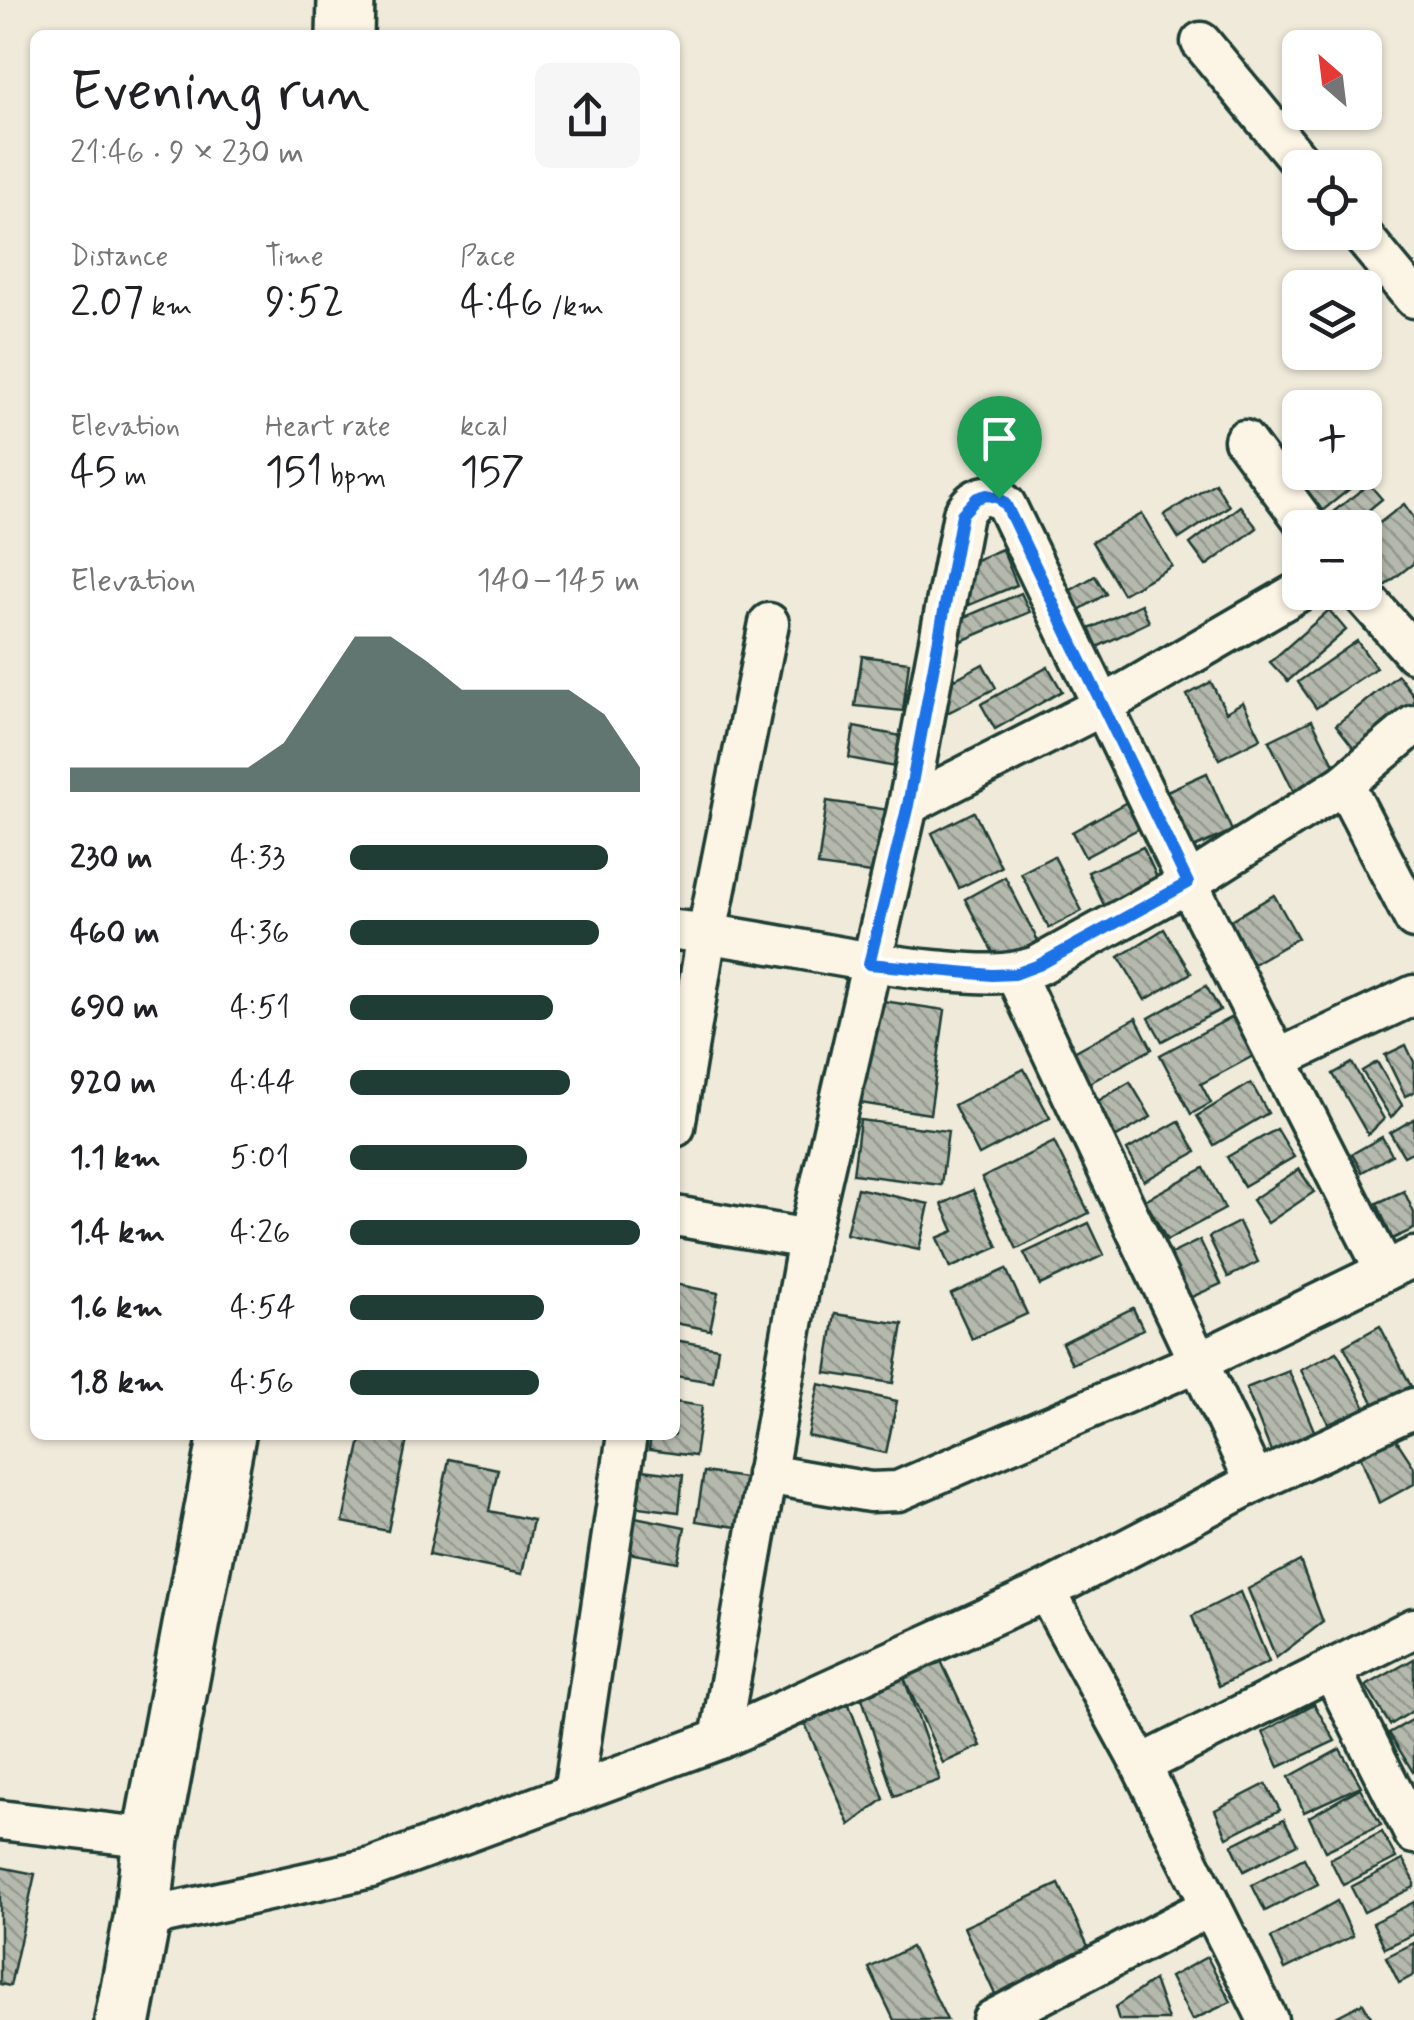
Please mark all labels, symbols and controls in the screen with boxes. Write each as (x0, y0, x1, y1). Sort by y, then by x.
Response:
north arrow (1282, 30, 1382, 130)
map controls (1282, 30, 1382, 610)
text: Evening run (70, 58, 370, 130)
button: share (535, 63, 640, 168)
text: 21:46 · 9 × 230 m (70, 132, 304, 174)
button: locate (1282, 150, 1382, 250)
text: Distance (70, 239, 168, 276)
text: Time (265, 239, 324, 276)
text: Pace (460, 239, 516, 276)
button: layers (1282, 270, 1382, 370)
text: 2.07 (70, 276, 144, 331)
text: 9:52 (265, 276, 344, 331)
text: 4:46 (460, 276, 543, 331)
text: km (144, 289, 192, 326)
text: /km (543, 289, 604, 326)
button: + (1282, 390, 1382, 490)
pin (957, 396, 1042, 499)
text: Elevation (70, 409, 180, 446)
text: Heart rate (265, 409, 391, 446)
text: kcal (460, 409, 507, 446)
icon: arrive (972, 411, 1027, 466)
text: 45 (70, 446, 117, 501)
text: 151 (265, 446, 323, 501)
text: 157 (460, 446, 525, 501)
text: m (117, 459, 147, 496)
text: bpm (323, 459, 386, 496)
button: − (1282, 510, 1382, 610)
text: Elevation (70, 560, 196, 602)
text: 140–145 m (477, 560, 640, 602)
text: 230 m (70, 837, 153, 879)
text: 4:33 (230, 837, 285, 879)
text: 460 m (70, 912, 160, 954)
text: 4:36 (230, 912, 289, 954)
text: 690 m (70, 987, 159, 1029)
text: 4:51 (230, 987, 290, 1029)
text: 920 m (70, 1062, 156, 1104)
text: 4:44 (230, 1062, 295, 1104)
text: 1.1 km (70, 1137, 161, 1179)
text: 5:01 (230, 1137, 289, 1179)
text: 1.4 km (70, 1212, 165, 1254)
text: 4:26 (230, 1212, 291, 1254)
text: 1.6 km (70, 1287, 163, 1329)
text: 4:54 (230, 1287, 296, 1329)
text: 1.8 km (70, 1362, 164, 1404)
text: 4:56 (230, 1362, 294, 1404)

